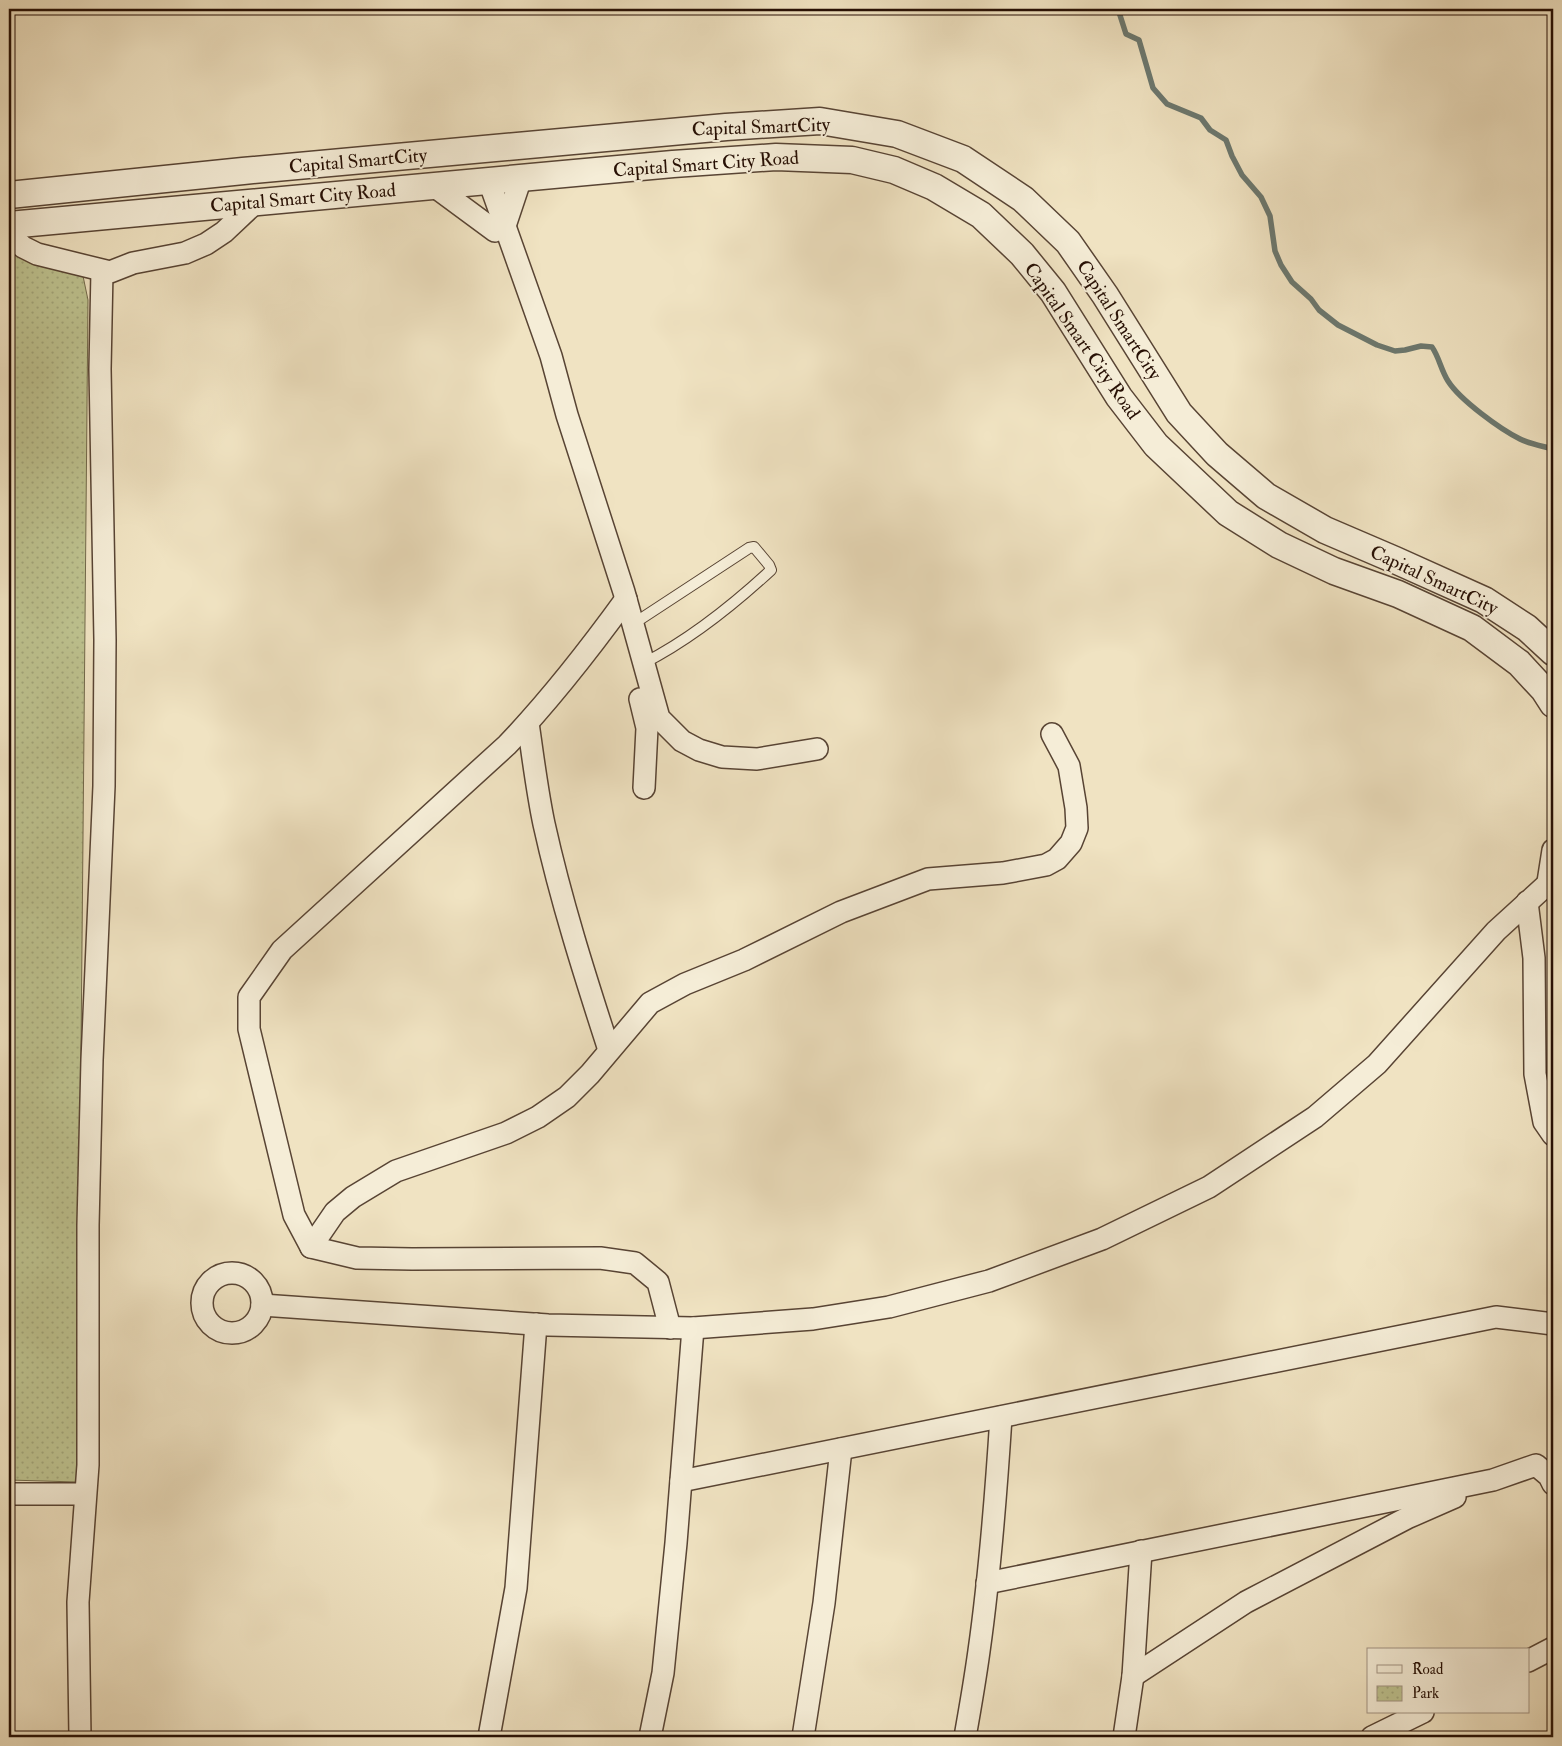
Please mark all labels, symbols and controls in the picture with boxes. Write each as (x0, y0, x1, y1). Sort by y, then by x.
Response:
street label: Capital SmartCity (691, 113, 831, 142)
street label: Capital SmartCity (288, 143, 429, 180)
street label: Capital Smart City Road (612, 145, 800, 183)
street label: Capital Smart City Road (209, 178, 398, 219)
street label: Capital SmartCity (1070, 255, 1167, 386)
street label: Capital Smart City Road (1018, 258, 1146, 425)
street label: Capital SmartCity (1366, 540, 1502, 621)
legend (1367, 1648, 1530, 1714)
text: Road (1412, 1660, 1444, 1679)
text: Park (1412, 1684, 1439, 1703)

